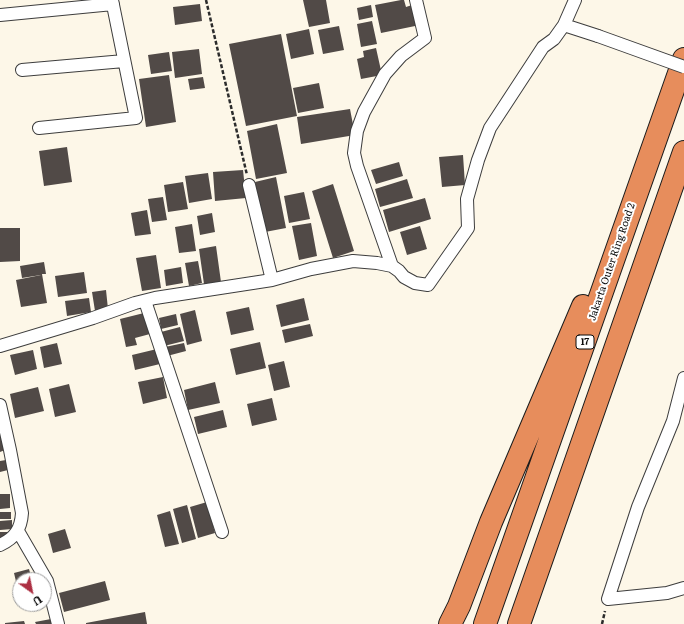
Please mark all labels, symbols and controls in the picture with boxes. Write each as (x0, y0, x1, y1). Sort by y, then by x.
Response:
street label: Jakarta Outer Ring Road 2 (586, 202, 638, 322)
road number: 17 (576, 335, 594, 349)
north arrow (12, 572, 52, 612)
text: U (30, 592, 46, 610)

